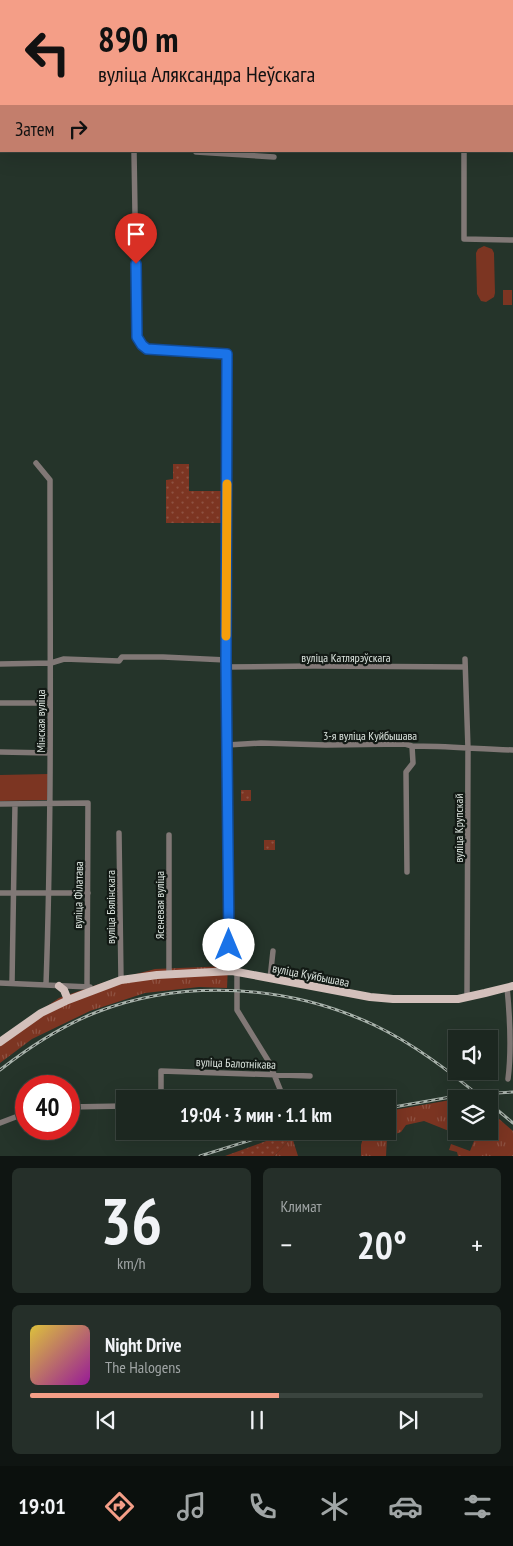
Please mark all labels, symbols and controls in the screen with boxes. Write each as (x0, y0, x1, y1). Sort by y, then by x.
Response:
text: 890 m (98, 16, 179, 62)
icon: left (15, 20, 80, 85)
text: вуліца Аляксандра Неўскага (98, 60, 315, 88)
icon: right (64, 115, 92, 143)
text: Затем (15, 117, 54, 141)
pin (115, 213, 157, 264)
icon: arrive (122, 220, 150, 248)
street label: вуліца Катлярэўскага (301, 650, 391, 665)
street label: Мінская вуліца (33, 689, 48, 753)
street label: 3-я вуліца Куйбышава (323, 728, 417, 743)
street label: вуліца Крупскай (451, 793, 466, 863)
street label: вуліца Філатава (70, 861, 86, 929)
street label: вуліца Бялінскага (103, 870, 118, 944)
street label: Ясеневая вуліца (152, 871, 167, 939)
position arrow (202, 918, 254, 970)
street label: вуліца Куйбышава (271, 960, 351, 990)
map controls (448, 1030, 498, 1140)
button: sound (448, 1030, 498, 1080)
street label: вуліца Балотнікава (196, 1054, 276, 1072)
speed limit sign: 40 (15, 1075, 80, 1140)
button: layers (448, 1090, 498, 1140)
text: 19:04 · 3 мин · 1.1 km (180, 1103, 332, 1127)
text: 36 (100, 1178, 162, 1262)
text: Климат (281, 1196, 322, 1216)
text: 20° (357, 1220, 407, 1269)
text: − (281, 1226, 292, 1263)
text: + (471, 1226, 483, 1263)
text: km/h (117, 1253, 145, 1273)
text: Night Drive (105, 1333, 182, 1357)
text: The Halogens (105, 1357, 181, 1377)
icon: previous (92, 1406, 120, 1434)
icon: pause (243, 1406, 271, 1434)
icon: next (394, 1406, 422, 1434)
icon: directions (102, 1489, 137, 1524)
icon: music (174, 1489, 209, 1524)
icon: phone (245, 1489, 280, 1524)
icon: climate (317, 1489, 352, 1524)
icon: car (388, 1489, 423, 1524)
icon: filters (460, 1489, 495, 1524)
text: 19:01 (18, 1492, 66, 1520)

